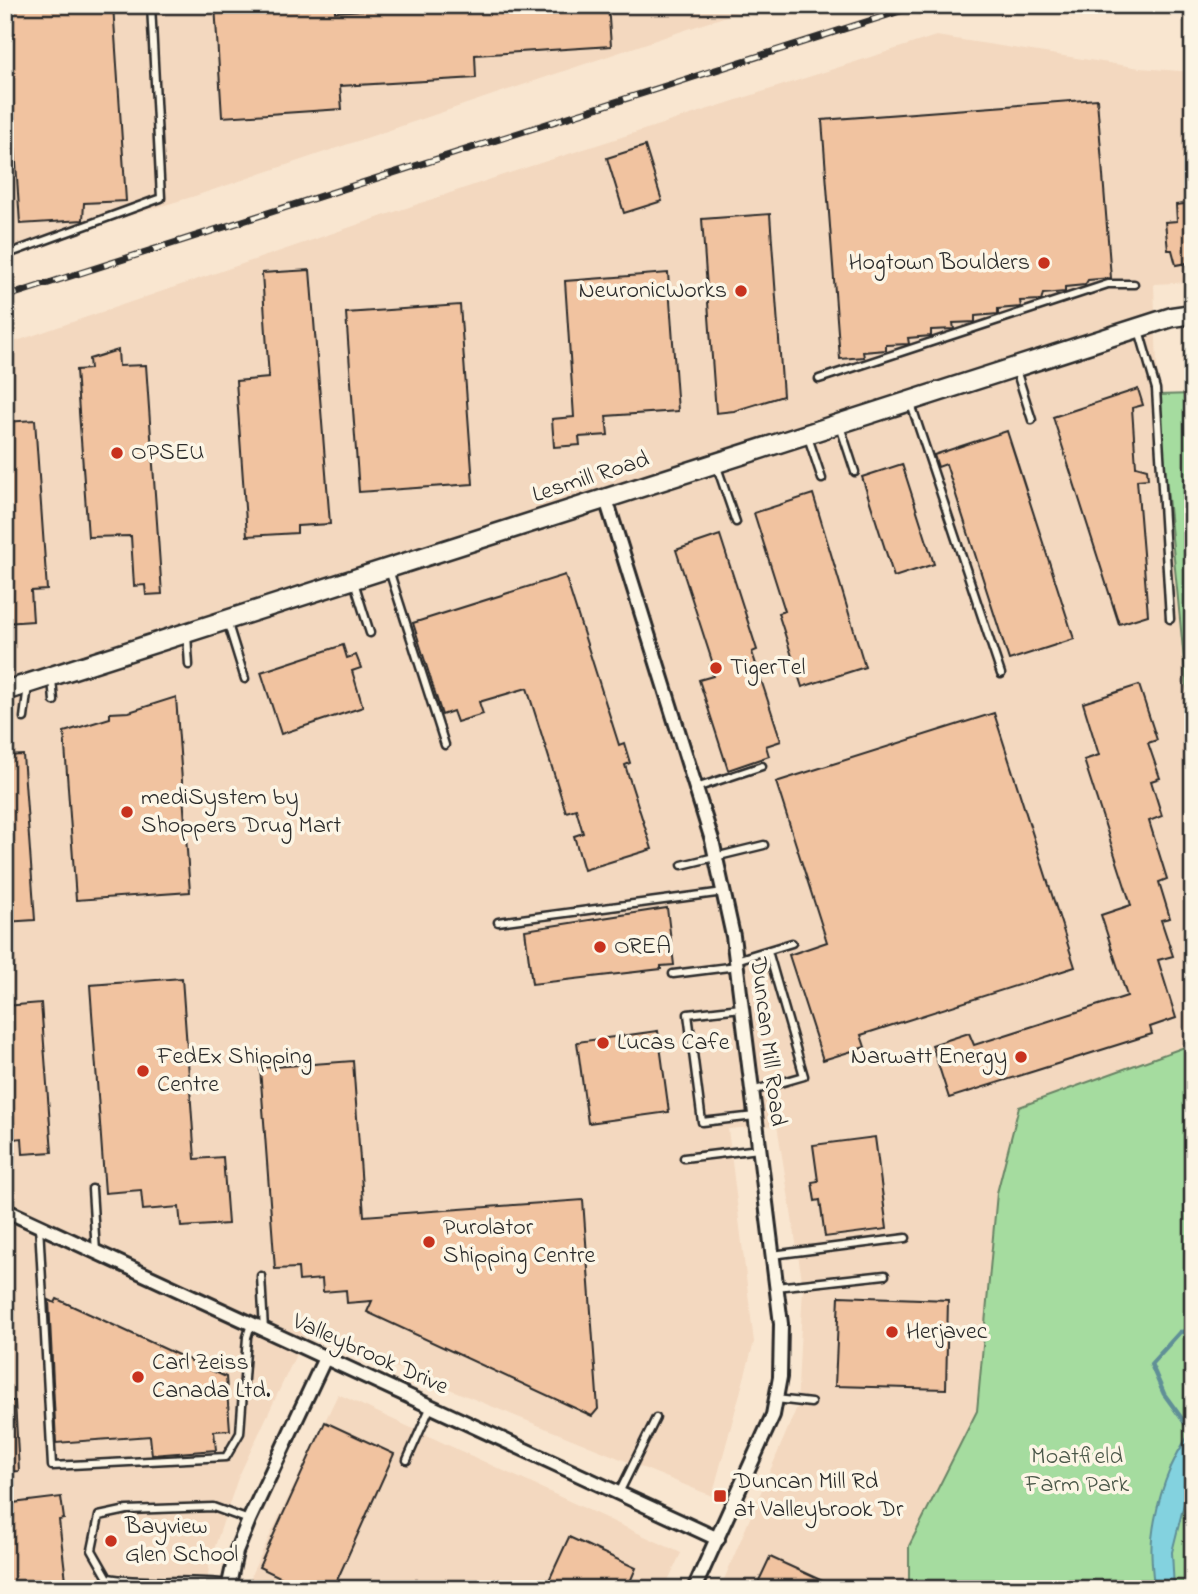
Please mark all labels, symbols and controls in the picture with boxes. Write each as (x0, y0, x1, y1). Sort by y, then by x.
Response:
place label: Hogtown Boulders (848, 246, 1030, 281)
marker: Hogtown Boulders (1036, 255, 1052, 271)
place label: NeuronicWorks (578, 274, 727, 309)
marker: NeuronicWorks (733, 283, 749, 299)
place label: OPSEU (131, 436, 204, 471)
street label: Lesmill Road (528, 442, 654, 513)
marker: OPSEU (109, 445, 125, 461)
place label: TigerTel (730, 651, 806, 686)
marker: TigerTel (708, 660, 724, 676)
place label: mediSystem by Shoppers Drug Mart (141, 781, 341, 844)
marker: mediSystem by Shoppers Drug Mart (119, 804, 135, 820)
place label: OREA (614, 930, 671, 965)
marker: OREA (592, 939, 608, 955)
street label: Duncan Mill Road (739, 955, 795, 1129)
place label: Lucas Cafe (617, 1026, 730, 1061)
marker: Lucas Cafe (595, 1035, 611, 1051)
place label: FedEx Shipping Centre (156, 1040, 312, 1103)
place label: Narwatt Energy (851, 1040, 1007, 1076)
marker: Narwatt Energy (1013, 1049, 1029, 1065)
marker: FedEx Shipping Centre (135, 1063, 151, 1079)
place label: Purolator Shipping Centre (443, 1211, 595, 1274)
marker: Purolator Shipping Centre (421, 1234, 437, 1250)
street label: Valleybrook Drive (285, 1305, 454, 1406)
place label: Herjavec (906, 1315, 988, 1350)
marker: Herjavec (884, 1324, 900, 1340)
place label: Carl Zeiss Canada Ltd. (152, 1346, 271, 1409)
marker: Carl Zeiss Canada Ltd. (130, 1369, 146, 1385)
park label: Moatfield Farm Park (1024, 1440, 1129, 1503)
place label: Duncan Mill Rd at Valleybrook Dr (733, 1465, 904, 1529)
marker: Duncan Mill Rd at Valleybrook Dr (712, 1488, 728, 1504)
place label: Bayview Glen School (124, 1510, 238, 1573)
marker: Bayview Glen School (103, 1533, 119, 1549)

